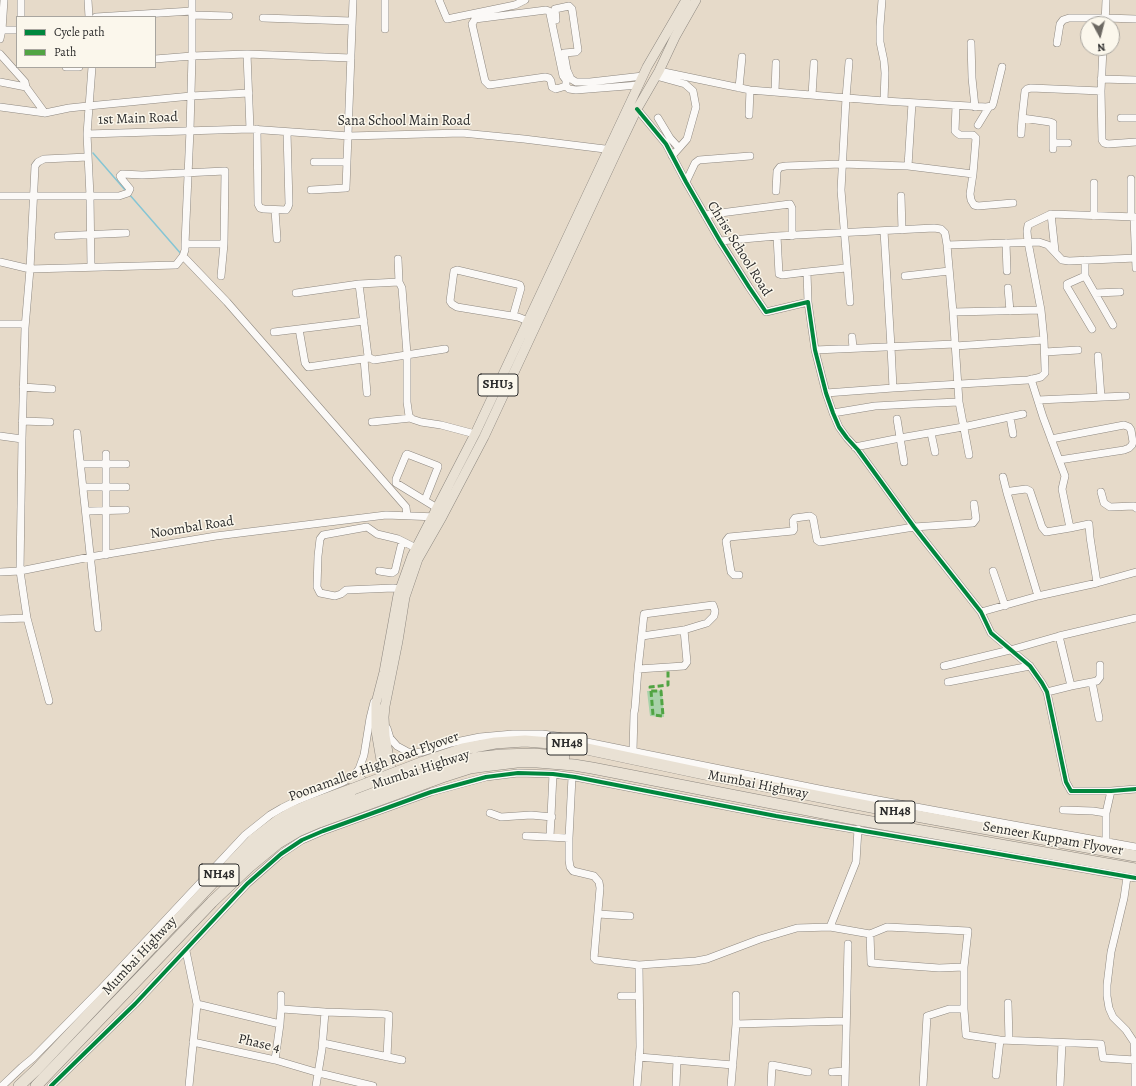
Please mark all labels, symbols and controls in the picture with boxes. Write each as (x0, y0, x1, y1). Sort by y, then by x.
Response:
legend (16, 16, 156, 68)
north arrow (1080, 16, 1120, 56)
text: Cycle path (54, 24, 105, 40)
text: N (1097, 39, 1106, 55)
text: Path (54, 44, 76, 60)
street label: 1st Main Road (98, 109, 178, 129)
street label: Sana School Main Road (337, 114, 471, 130)
street label: Christ School Road (703, 199, 775, 299)
road number: SHU3 (478, 374, 518, 396)
street label: Noombal Road (149, 513, 235, 543)
street label: Poonamallee High Road Flyover (287, 728, 461, 806)
road number: NH48 (547, 733, 587, 755)
street label: Mumbai Highway (370, 746, 472, 794)
street label: Mumbai Highway (706, 767, 810, 803)
road number: NH48 (875, 801, 915, 823)
street label: Senneer Kuppam Flyover (982, 818, 1124, 860)
road number: NH48 (199, 864, 239, 886)
street label: Mumbai Highway (99, 913, 181, 999)
street label: Phase 4 (236, 1031, 282, 1057)

